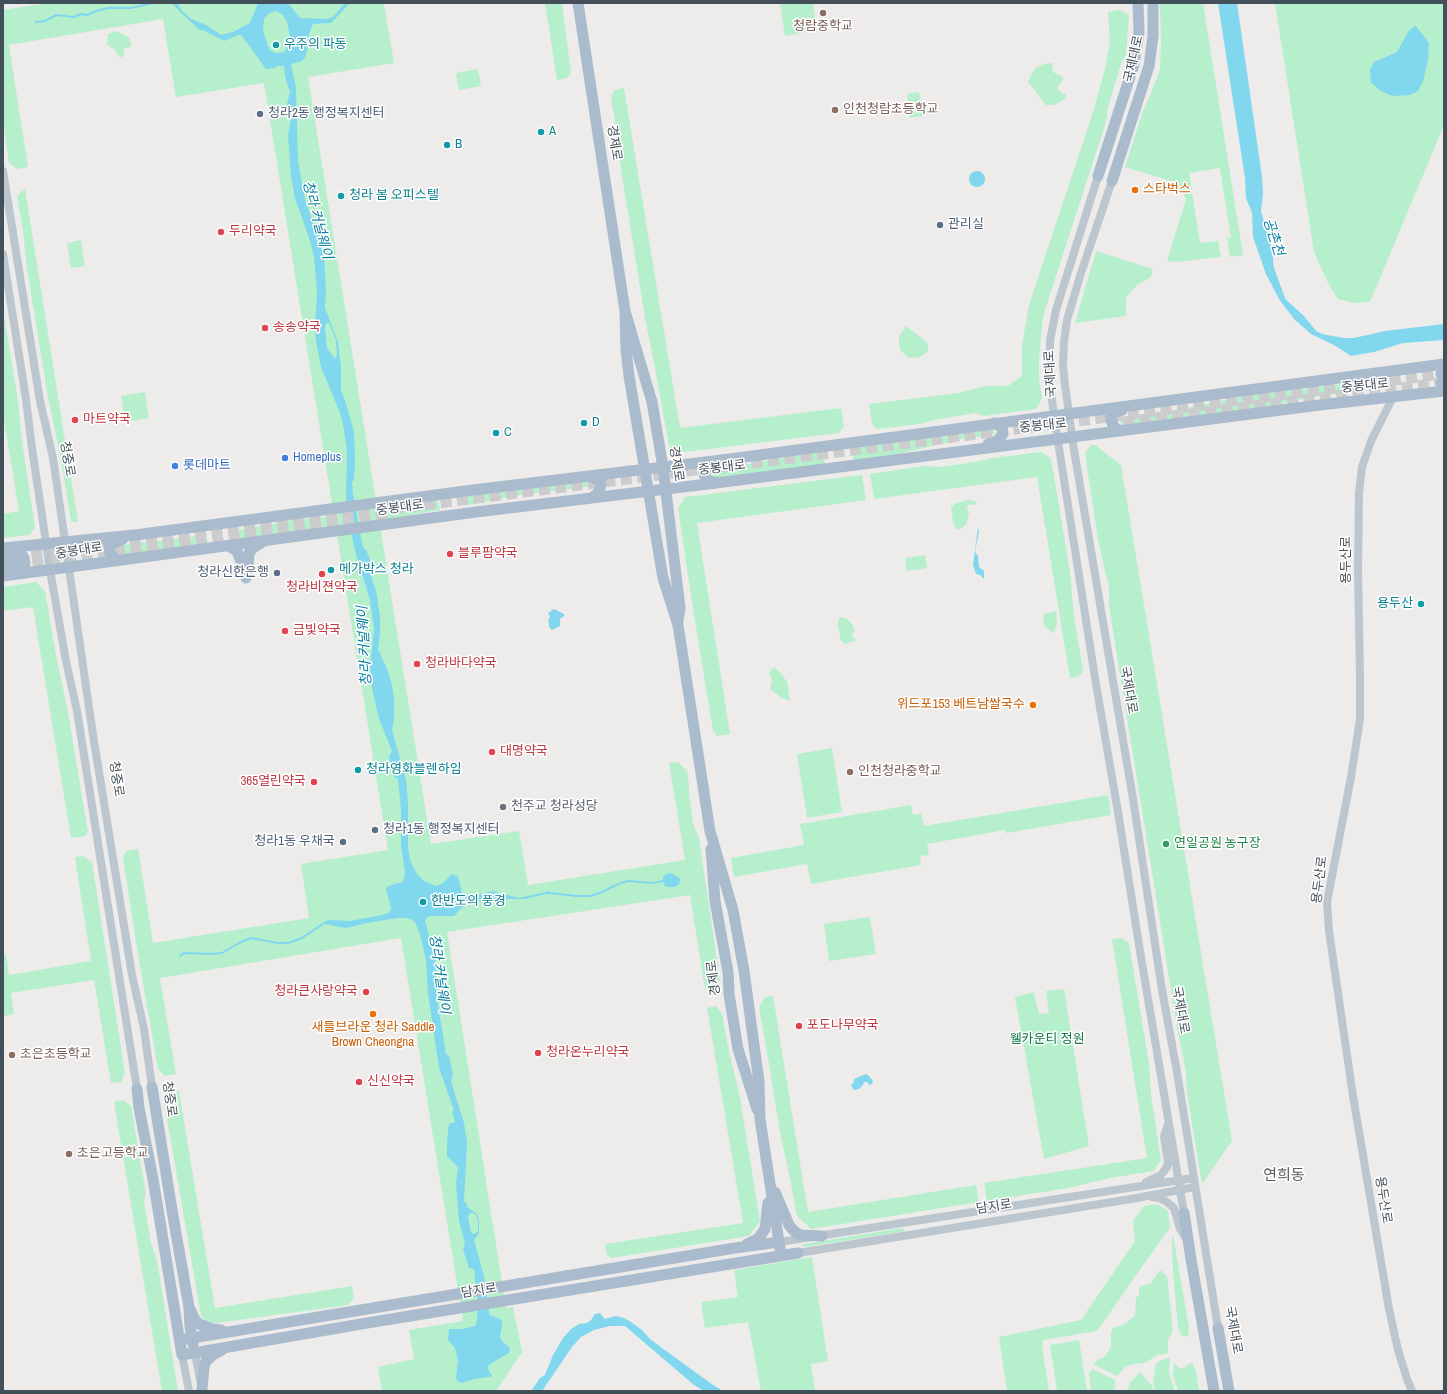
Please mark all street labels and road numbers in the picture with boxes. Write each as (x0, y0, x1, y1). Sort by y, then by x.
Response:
street label: 국제대로 (1121, 34, 1147, 84)
street label: 경제로 (603, 124, 625, 162)
street label: 국제대로 (1042, 350, 1060, 398)
street label: 중봉대로 (1340, 376, 1390, 396)
street label: 중봉대로 (1018, 416, 1068, 436)
street label: 청중로 (56, 440, 78, 478)
street label: 경제로 (665, 445, 687, 483)
street label: 중봉대로 (697, 457, 747, 479)
street label: 중봉대로 (375, 497, 425, 519)
street label: 용두산로 (1339, 536, 1355, 584)
street label: 중봉대로 (54, 540, 104, 562)
street label: 국제대로 (1116, 665, 1140, 715)
street label: 청중로 (105, 760, 127, 798)
street label: 용두산로 (1309, 855, 1331, 905)
street label: 경제로 (704, 959, 724, 997)
street label: 국제대로 (1168, 985, 1192, 1035)
street label: 청중로 (159, 1080, 179, 1118)
street label: 용두산로 (1372, 1175, 1394, 1225)
street label: 담지로 (975, 1196, 1013, 1218)
street label: 담지로 (460, 1280, 498, 1302)
street label: 국제대로 (1221, 1305, 1245, 1355)

